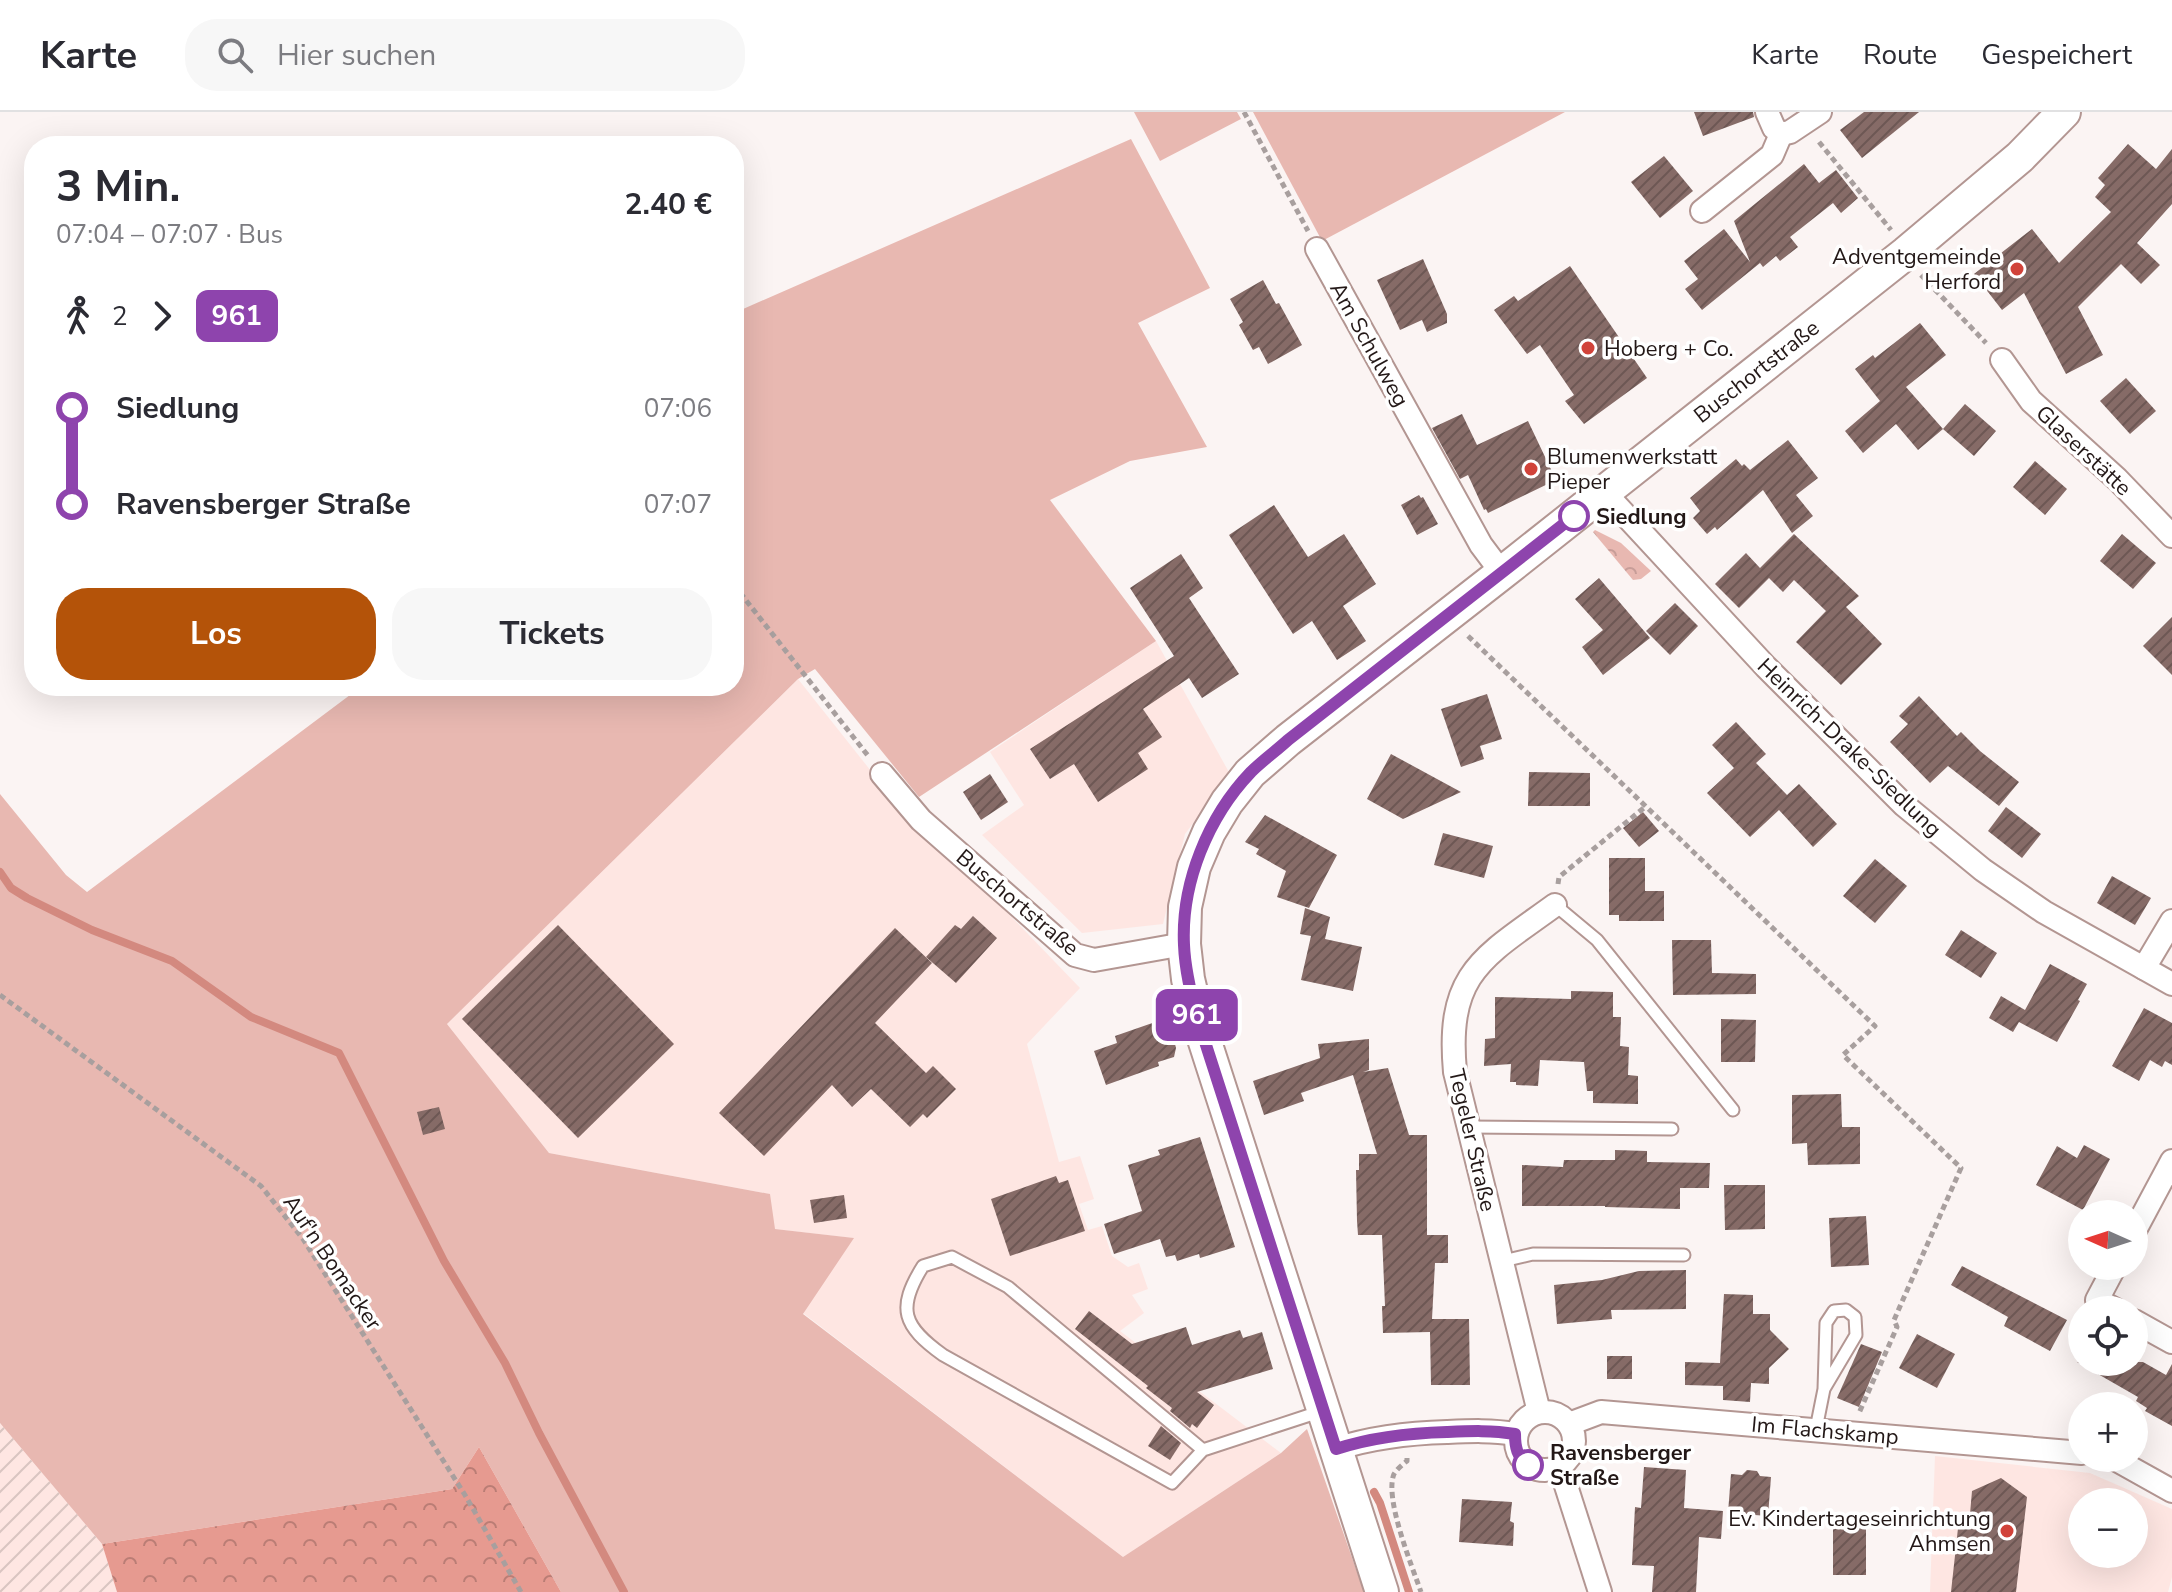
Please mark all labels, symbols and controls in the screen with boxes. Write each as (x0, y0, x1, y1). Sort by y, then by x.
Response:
search box (185, 19, 745, 91)
text: Karte (40, 30, 137, 81)
icon: search (213, 33, 257, 77)
text: Hier suchen (277, 35, 436, 76)
text: Karte (1751, 36, 1819, 74)
text: Route (1863, 36, 1937, 74)
text: Gespeichert (1981, 36, 2132, 74)
text: 3 Min. (56, 157, 180, 217)
text: 2.40 € (624, 184, 712, 225)
text: 07:04 – 07:07 · Bus (56, 217, 283, 252)
place label: Adventgemeinde Herford (1832, 242, 2001, 297)
marker: Adventgemeinde Herford (2008, 260, 2026, 278)
street label: Am Schulweg (1322, 277, 1416, 412)
icon: walk (56, 294, 100, 338)
icon: forward (140, 294, 184, 338)
text: 961 (212, 297, 262, 335)
text: 2 (112, 299, 128, 334)
street label: Buschortstraße (1688, 313, 1826, 430)
place label: Hoberg + Co. (1604, 334, 1733, 364)
marker: Hoberg + Co. (1579, 339, 1597, 357)
text: Siedlung (116, 388, 239, 429)
text: 07:06 (644, 391, 712, 426)
street label: Glaserstätte (2029, 399, 2138, 503)
place label: Blumenwerkstatt Pieper (1547, 442, 1718, 497)
marker: Blumenwerkstatt Pieper (1522, 460, 1540, 478)
text: Ravensberger Straße (116, 484, 411, 525)
text: 07:07 (644, 487, 712, 522)
marker: Siedlung (1559, 501, 1589, 531)
place label: Siedlung (1596, 502, 1687, 532)
button: Los (56, 588, 376, 680)
button: Tickets (392, 588, 712, 680)
street label: Heinrich-Drake-Siedlung (1750, 652, 1948, 844)
street label: Buschortstraße (950, 843, 1085, 963)
line badge: 961 (1151, 989, 1243, 1041)
text: 961 (1172, 996, 1222, 1034)
street label: Tegeler Straße (1441, 1066, 1503, 1214)
street label: Auf'n Bomacker (276, 1189, 389, 1336)
north arrow (2068, 1200, 2148, 1280)
map controls (2068, 1200, 2148, 1568)
button: locate (2068, 1296, 2148, 1376)
button: + (2068, 1392, 2148, 1472)
street label: Im Flachskamp (1750, 1410, 1900, 1452)
place label: Ravensberger Straße (1550, 1438, 1692, 1493)
marker: Ravensberger Straße (1513, 1450, 1543, 1480)
button: − (2068, 1488, 2148, 1568)
place label: Ev. Kindertageseinrichtung Ahmsen (1728, 1504, 1991, 1559)
marker: Ev. Kindertageseinrichtung Ahmsen (1998, 1522, 2016, 1540)

